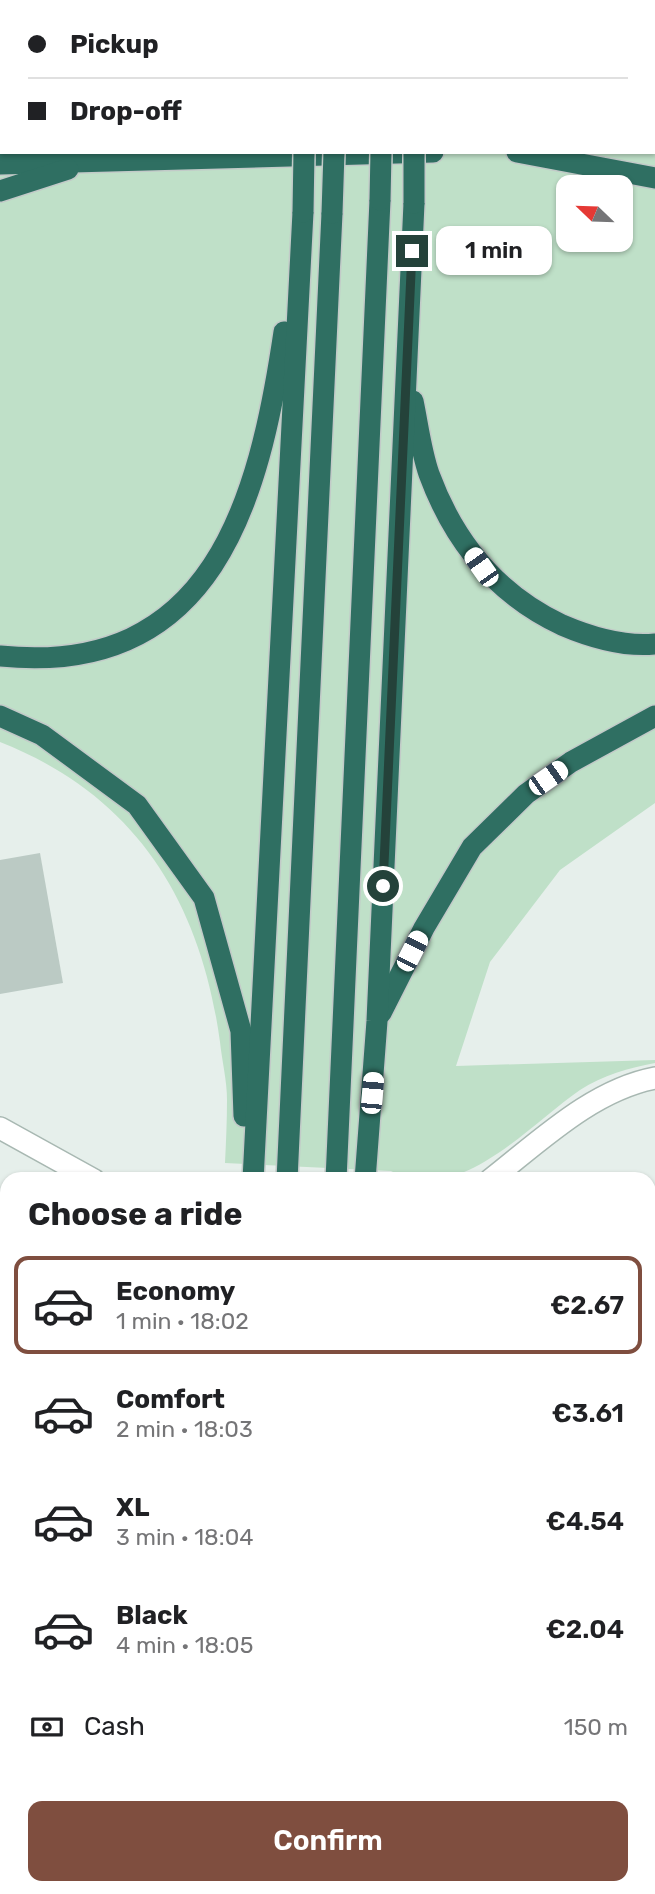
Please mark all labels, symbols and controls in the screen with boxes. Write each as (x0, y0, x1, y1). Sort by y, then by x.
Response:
text: Pickup (70, 29, 159, 60)
text: Drop-off (70, 96, 182, 127)
north arrow (556, 175, 634, 252)
map controls (556, 175, 633, 252)
callout: 1 min (436, 226, 552, 276)
route end (396, 235, 428, 267)
text: 1 min (465, 236, 523, 264)
car (461, 544, 502, 590)
car (525, 757, 572, 799)
route start (367, 870, 399, 902)
car (394, 928, 431, 974)
car (360, 1071, 385, 1115)
text: Choose a ride (28, 1195, 242, 1233)
icon: car (32, 1274, 95, 1337)
text: Economy (116, 1276, 235, 1307)
text: €2.67 (550, 1290, 624, 1321)
text: 1 min · 18:02 (116, 1307, 249, 1335)
icon: car (32, 1382, 95, 1445)
text: Comfort (116, 1384, 225, 1415)
text: €3.61 (552, 1398, 624, 1429)
text: 2 min · 18:03 (116, 1415, 253, 1443)
icon: car (32, 1490, 95, 1553)
text: XL (116, 1492, 149, 1523)
text: €4.54 (546, 1506, 624, 1537)
text: 3 min · 18:04 (116, 1523, 254, 1551)
icon: car (32, 1598, 95, 1661)
text: Black (116, 1600, 188, 1631)
text: €2.04 (546, 1614, 624, 1645)
text: 4 min · 18:05 (116, 1631, 253, 1659)
icon: cash (28, 1708, 66, 1746)
text: Cash (84, 1711, 145, 1742)
text: 150 m (564, 1713, 628, 1741)
button: Confirm (28, 1801, 628, 1881)

